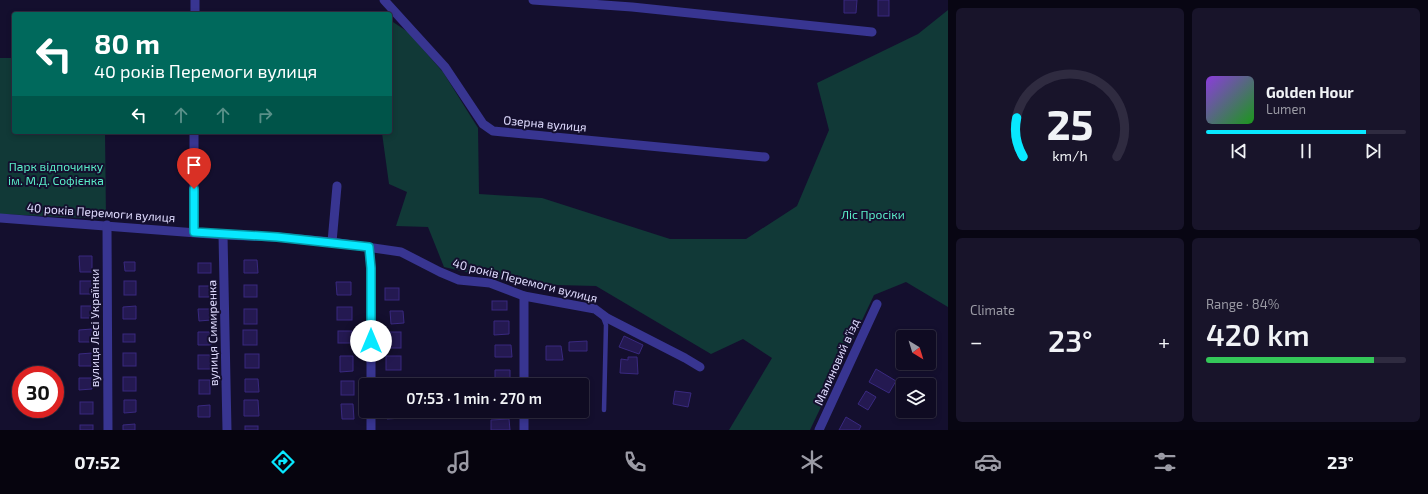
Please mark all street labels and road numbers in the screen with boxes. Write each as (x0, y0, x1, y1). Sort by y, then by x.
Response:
street label: Озерна вулиця (503, 112, 587, 135)
street label: 40 років Перемоги вулиця (26, 200, 176, 225)
street label: 40 років Перемоги вулиця (451, 255, 599, 306)
street label: вулиця Лесі Українки (87, 269, 102, 387)
street label: вулиця Симиренка (204, 280, 221, 386)
street label: Малиновий в'їзд (811, 316, 861, 407)

